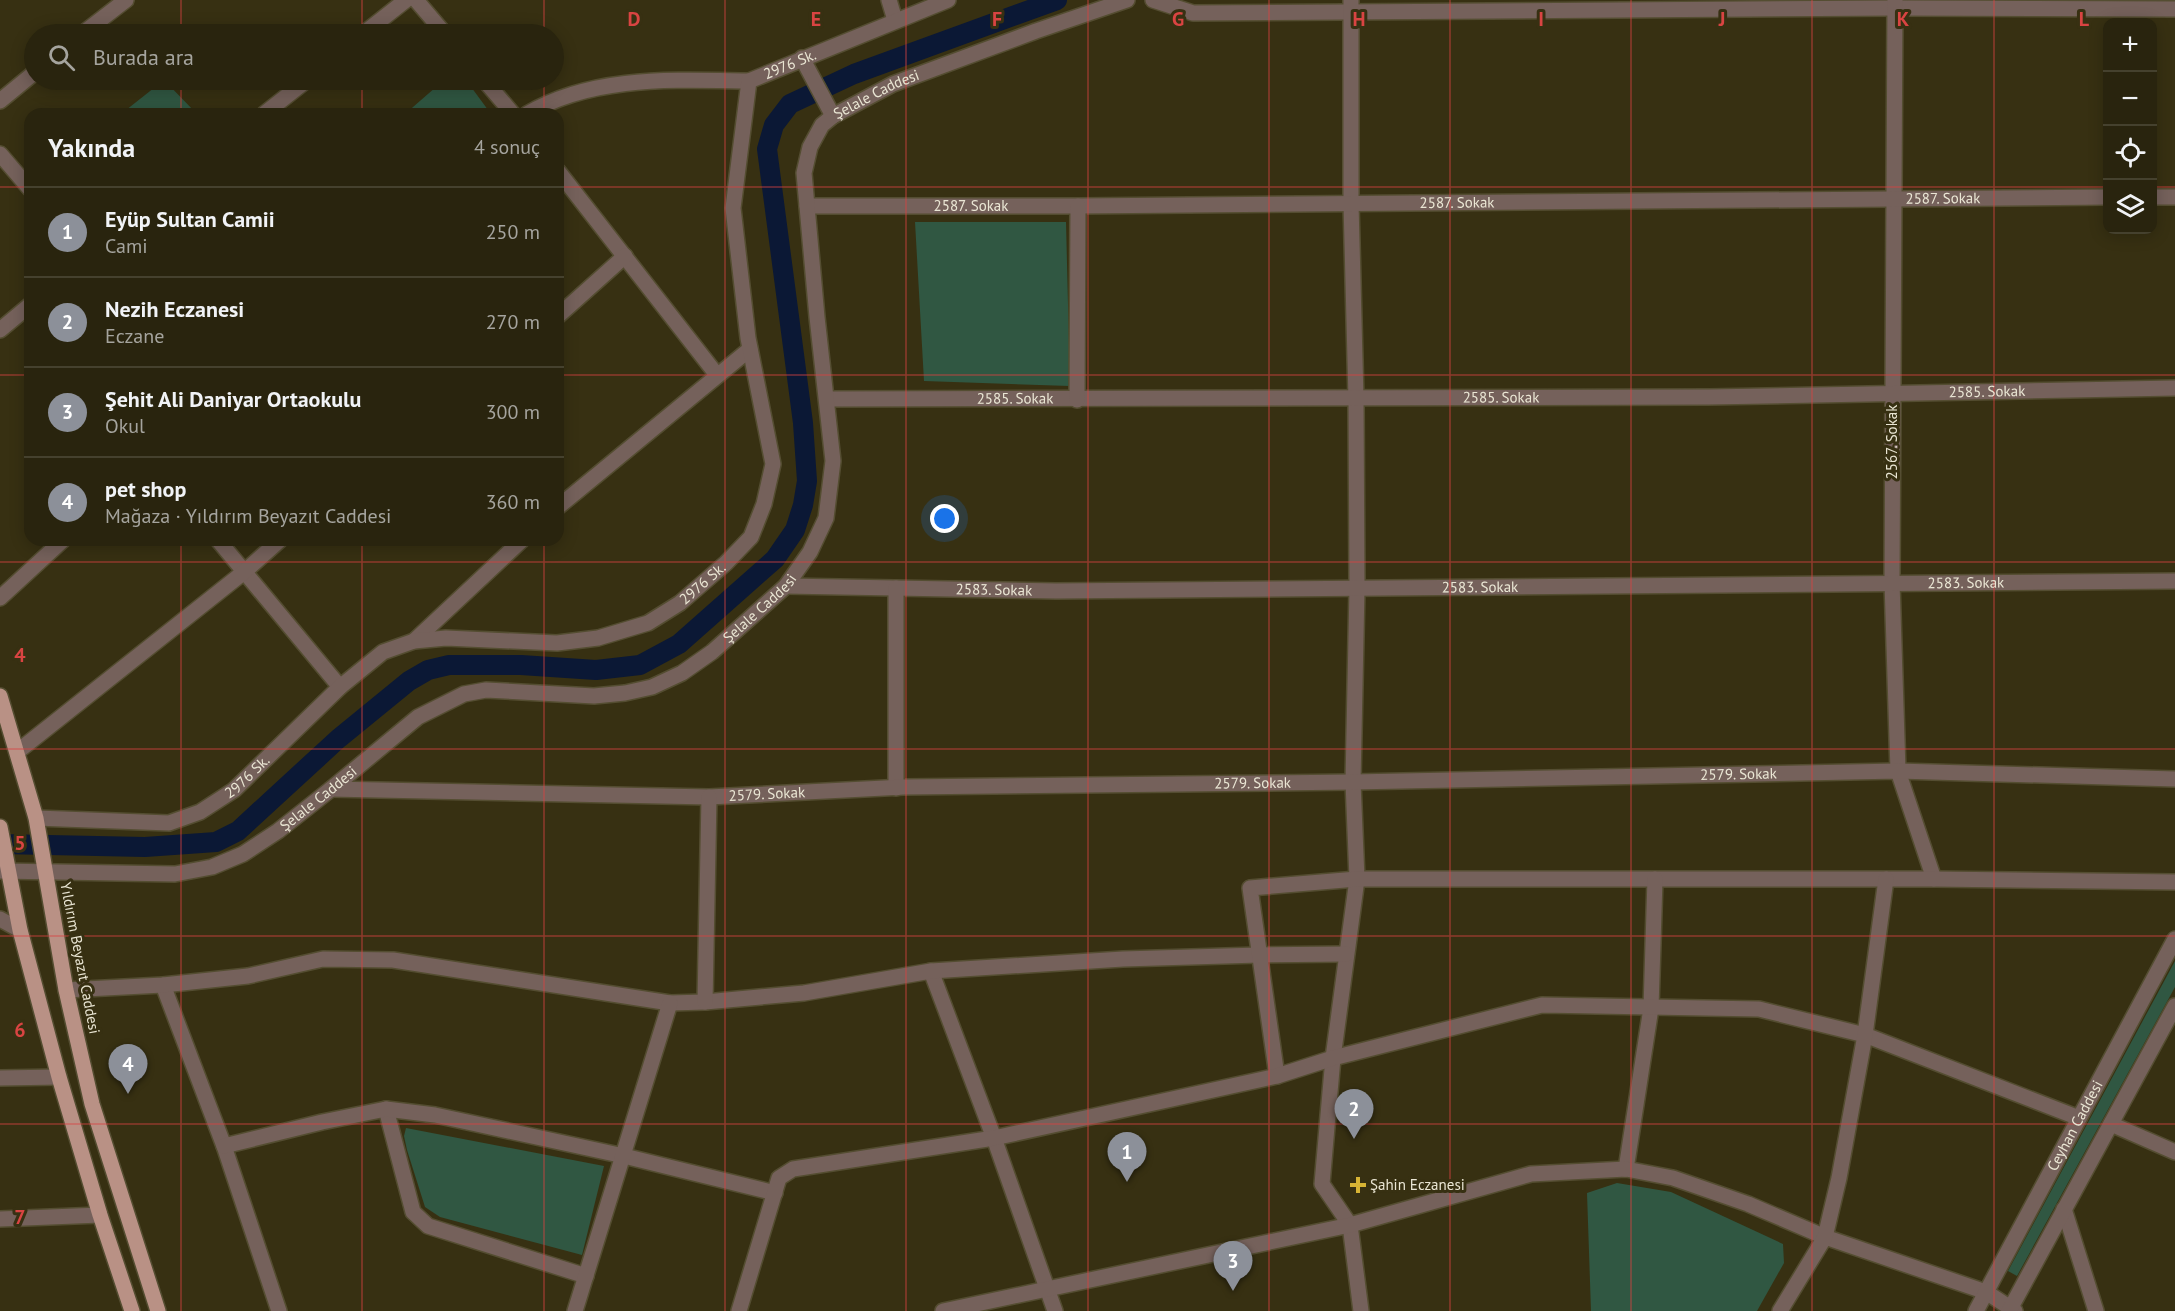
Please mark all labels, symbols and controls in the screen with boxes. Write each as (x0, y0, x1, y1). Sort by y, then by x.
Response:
text: D (628, 6, 641, 32)
text: E (811, 6, 821, 32)
text: F (992, 6, 1002, 32)
text: G (1172, 6, 1184, 32)
text: H (1352, 6, 1366, 32)
text: I (1538, 6, 1544, 32)
text: J (1718, 6, 1725, 32)
text: K (1897, 6, 1910, 32)
text: L (2079, 6, 2090, 32)
map controls (2103, 18, 2157, 234)
button: + (2103, 18, 2157, 72)
search box (24, 24, 564, 90)
icon: search (45, 41, 78, 74)
text: Burada ara (93, 43, 194, 71)
street label: 2976 Sk. (761, 45, 819, 83)
street label: Şelale Caddesi (830, 65, 922, 123)
button: − (2103, 72, 2157, 126)
button: locate (2103, 126, 2157, 180)
text: Yakında (48, 131, 135, 164)
text: 4 sonuç (474, 134, 540, 160)
button: layers (2103, 180, 2157, 234)
street label: 2587. Sokak (1905, 188, 1981, 208)
street label: 2587. Sokak (1419, 192, 1495, 212)
street label: 2587. Sokak (934, 196, 1009, 215)
text: Eyüp Sultan Camii (105, 205, 275, 233)
text: 1 (62, 219, 73, 245)
text: 250 m (486, 219, 540, 245)
text: Cami (105, 233, 148, 259)
text: Nezih Eczanesi (105, 295, 244, 323)
text: 2 (62, 309, 73, 335)
text: 270 m (486, 309, 540, 335)
text: Eczane (105, 323, 164, 349)
street label: 2585. Sokak (1948, 381, 2026, 401)
text: Şehit Ali Daniyar Ortaokulu (105, 385, 361, 413)
street label: 2585. Sokak (1463, 387, 1540, 407)
street label: 2585. Sokak (977, 388, 1054, 408)
text: 3 (62, 399, 73, 425)
text: 300 m (486, 399, 540, 425)
street label: 2567. Sokak (1882, 404, 1901, 479)
text: Okul (105, 413, 145, 439)
text: pet shop (105, 475, 186, 503)
text: 4 (62, 489, 73, 515)
text: 360 m (486, 489, 540, 515)
text: Mağaza · Yıldırım Beyazıt Caddesi (105, 503, 391, 529)
your location (930, 504, 959, 533)
street label: 2976 Sk. (675, 558, 729, 608)
street label: Şelale Caddesi (719, 570, 800, 647)
street label: 2583. Sokak (1928, 573, 2005, 592)
street label: 2583. Sokak (1442, 577, 1519, 597)
street label: 2583. Sokak (955, 579, 1033, 600)
text: 4 (14, 642, 26, 668)
street label: 2976 Sk. (221, 751, 273, 802)
street label: Şelale Caddesi (276, 762, 361, 835)
street label: 2579. Sokak (1700, 763, 1778, 784)
street label: 2579. Sokak (1214, 773, 1292, 793)
street label: 2579. Sokak (728, 782, 806, 805)
text: 5 (14, 830, 26, 856)
street label: Yıldırım Beyazıt Caddesi (56, 880, 105, 1035)
text: 6 (14, 1017, 26, 1043)
pin: 4 (108, 1044, 148, 1094)
street label: Ceyhan Caddesi (2043, 1077, 2107, 1174)
pin: 2 (1334, 1090, 1374, 1139)
pin: 1 (1108, 1132, 1146, 1182)
place label: Şahin Eczanesi (1370, 1175, 1465, 1194)
marker: Şahin Eczanesi (1351, 1178, 1365, 1192)
text: 7 (14, 1204, 26, 1230)
pin: 3 (1214, 1242, 1252, 1291)

